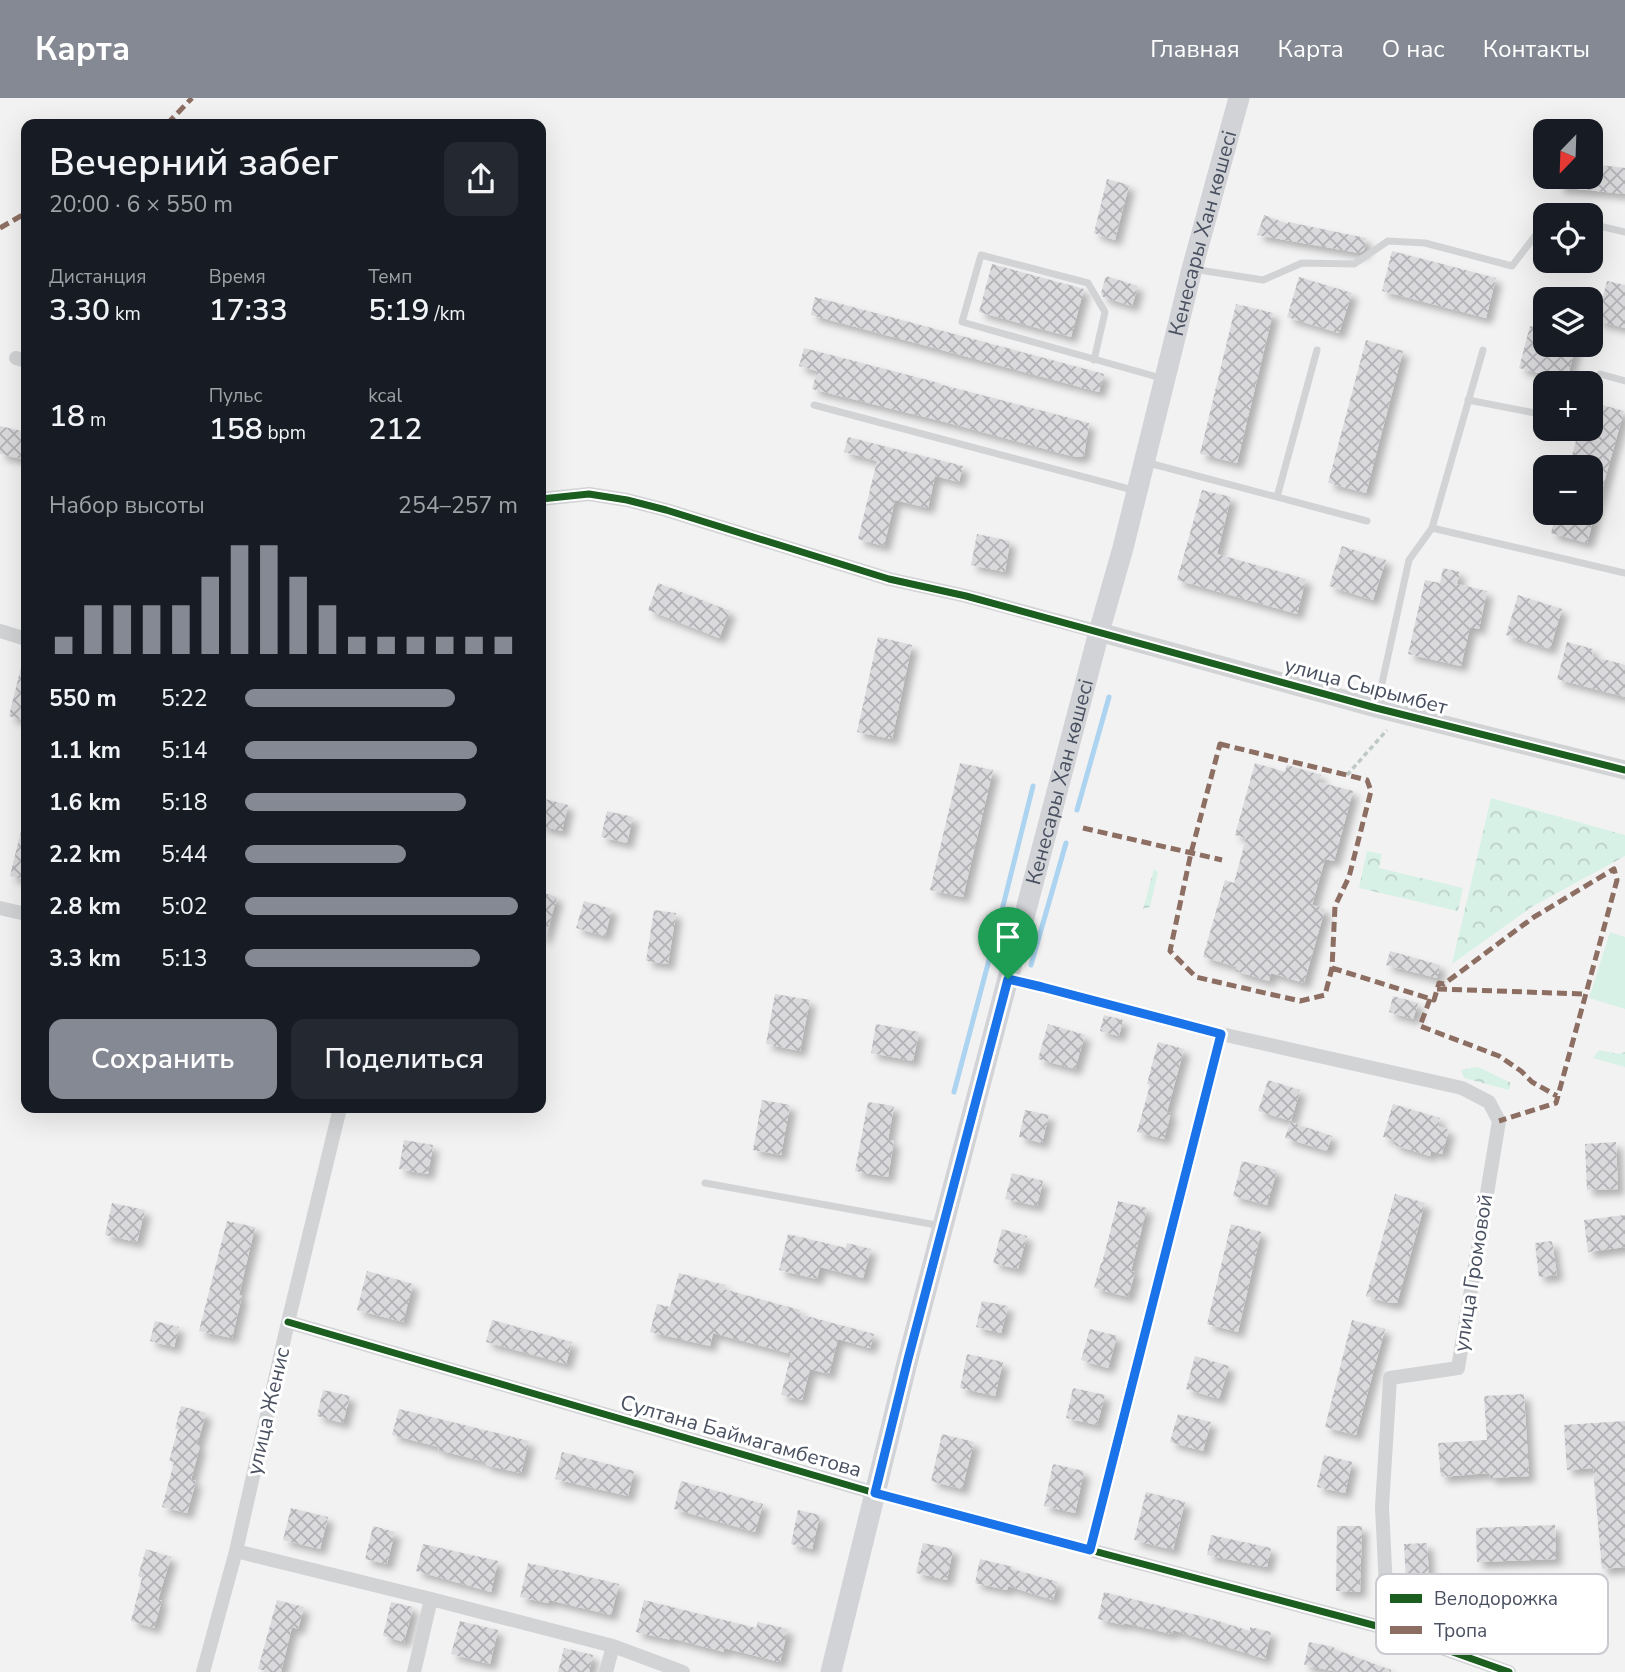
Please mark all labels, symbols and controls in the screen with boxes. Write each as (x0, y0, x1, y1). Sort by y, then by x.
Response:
text: Карта (35, 27, 130, 72)
text: Главная (1150, 33, 1240, 65)
text: Карта (1278, 33, 1344, 65)
text: О нас (1382, 33, 1445, 65)
text: Контакты (1483, 33, 1590, 65)
north arrow (1533, 119, 1603, 189)
map controls (1533, 119, 1603, 525)
street label: Кенесары Хан көшесі (1162, 127, 1243, 339)
text: Вечерний забег (49, 137, 338, 188)
button: share (444, 142, 518, 216)
text: 20:00 · 6 × 550 m (49, 189, 233, 220)
button: locate (1533, 203, 1603, 273)
text: Дистанция (49, 264, 146, 290)
text: Время (209, 264, 266, 290)
text: Темп (368, 264, 412, 290)
button: layers (1533, 287, 1603, 357)
text: 3.30 (49, 290, 110, 331)
text: 17:33 (209, 290, 288, 331)
text: 5:19 (368, 290, 429, 331)
text: km (110, 301, 141, 327)
text: /km (429, 301, 465, 327)
button: + (1533, 371, 1603, 441)
text: Пульс (209, 383, 263, 409)
text: kcal (368, 383, 402, 409)
text: 18 (49, 396, 85, 437)
text: m (85, 407, 106, 433)
text: 158 (209, 409, 263, 450)
text: 212 (368, 409, 422, 450)
text: bpm (263, 420, 306, 446)
button: − (1533, 455, 1603, 525)
text: Набор высоты (49, 490, 205, 521)
text: 254–257 m (398, 490, 518, 521)
street label: улица Сырымбет (1281, 651, 1451, 721)
street label: Кенесары Хан көшесі (1019, 676, 1100, 888)
text: 550 m (49, 683, 117, 714)
text: 5:22 (161, 683, 208, 714)
text: 1.1 km (49, 735, 121, 766)
text: 5:14 (161, 735, 208, 766)
text: 1.6 km (49, 787, 121, 818)
text: 5:18 (161, 787, 208, 818)
text: 2.2 km (49, 839, 121, 870)
text: 5:44 (161, 839, 208, 870)
text: 2.8 km (49, 891, 121, 922)
text: 5:02 (161, 891, 208, 922)
pin (978, 907, 1038, 979)
icon: arrive (989, 918, 1027, 956)
text: 3.3 km (49, 943, 121, 974)
text: 5:13 (161, 943, 208, 974)
button: Сохранить (49, 1019, 277, 1099)
button: Поделиться (291, 1019, 518, 1099)
street label: улица Громовой (1447, 1192, 1499, 1354)
street label: улица Женис (240, 1344, 296, 1478)
street label: Султана Баймагамбетова (617, 1388, 865, 1484)
legend (1376, 1574, 1608, 1654)
text: Велодорожка (1434, 1586, 1558, 1612)
text: Тропа (1434, 1618, 1487, 1644)

